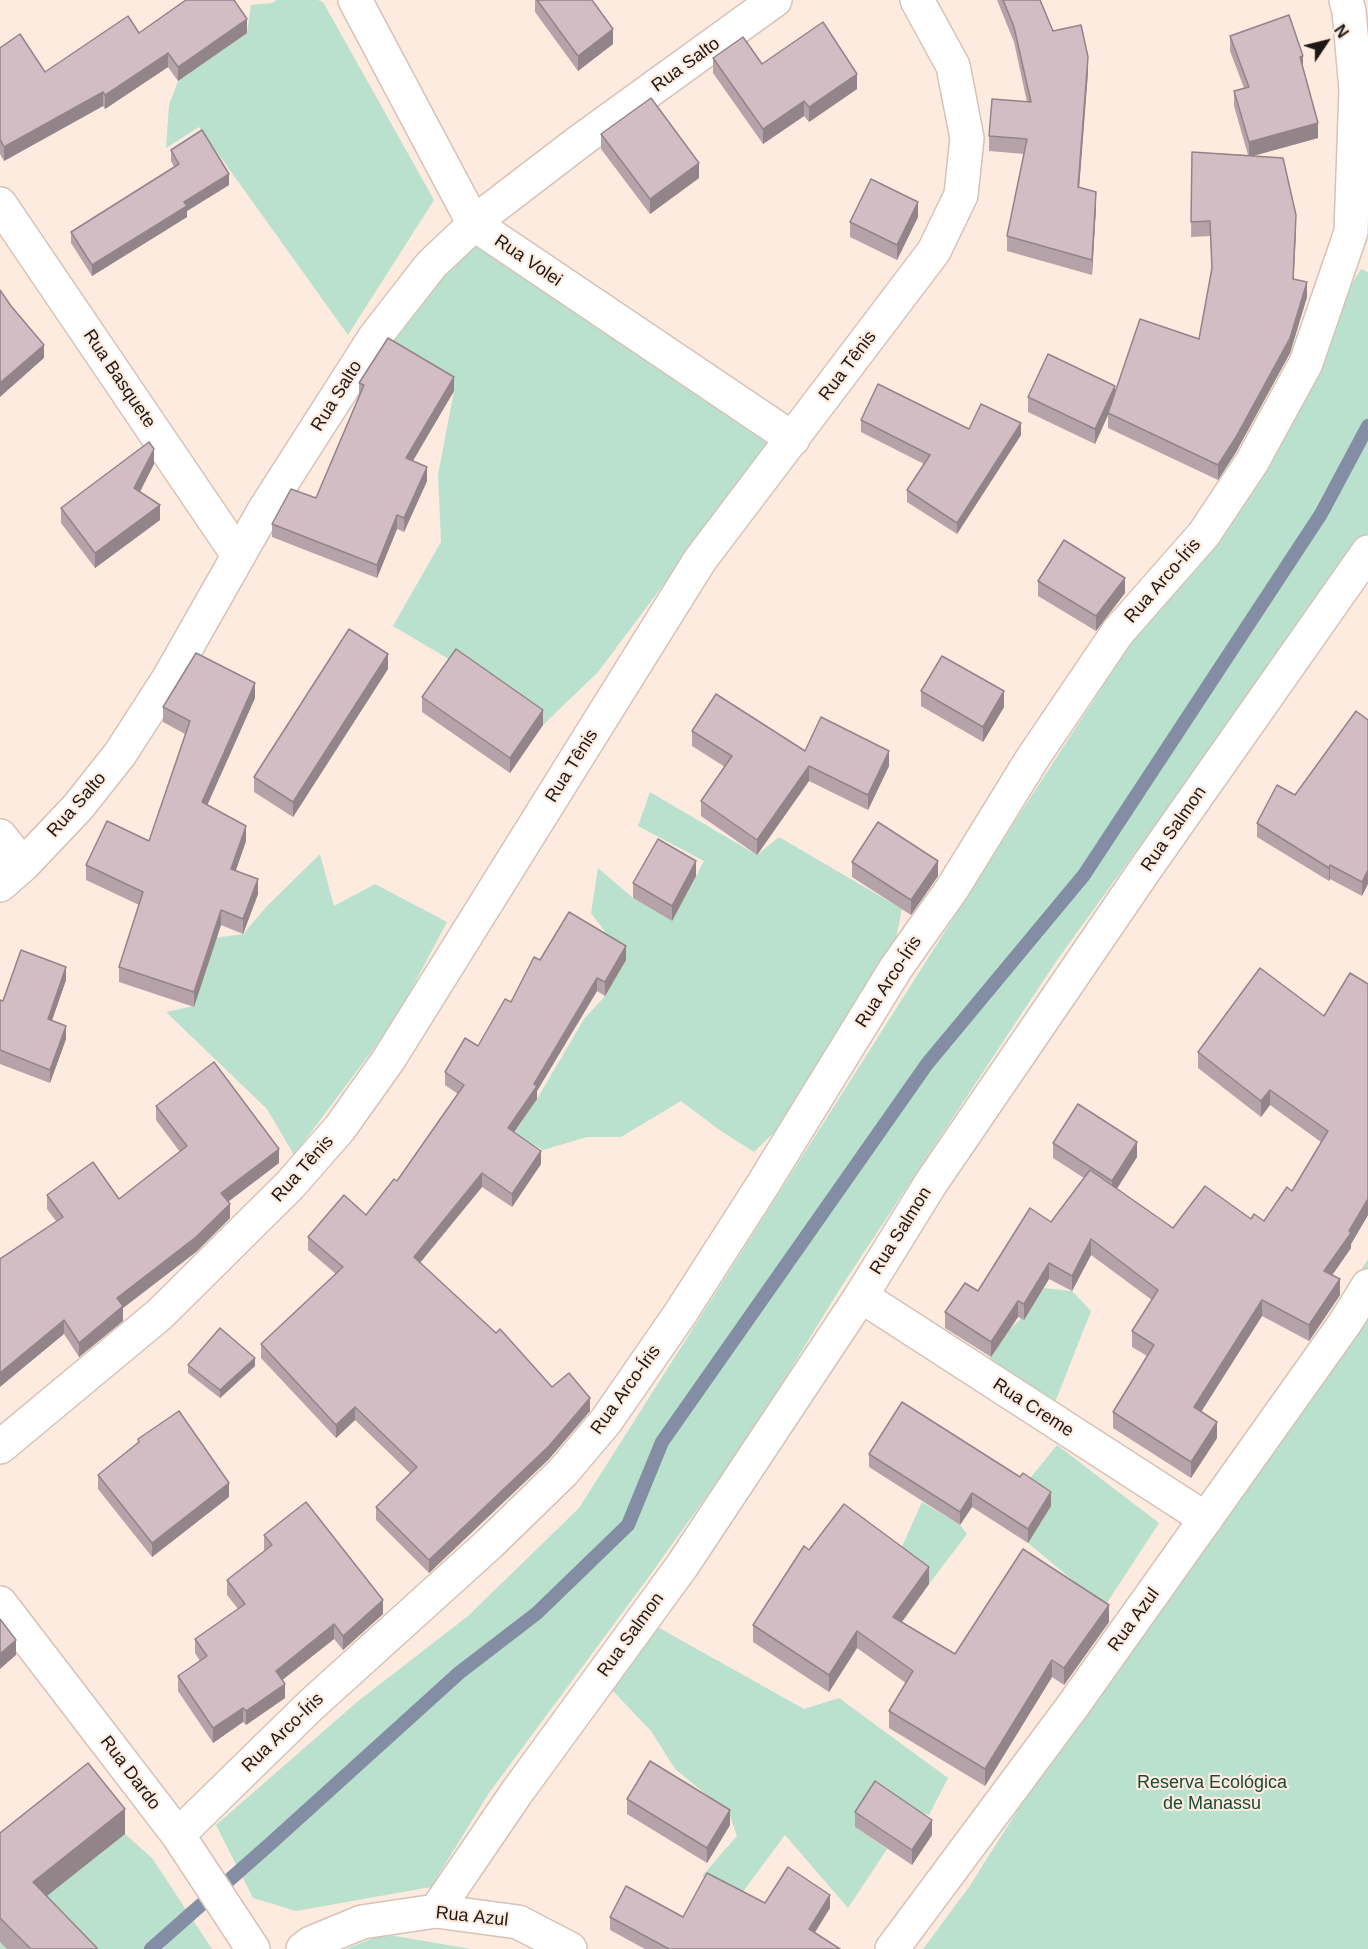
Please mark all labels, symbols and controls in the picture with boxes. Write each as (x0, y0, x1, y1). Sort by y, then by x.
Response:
north arrow (1296, 12, 1356, 72)
text: N (1331, 22, 1351, 41)
street label: Rua Salto (648, 33, 724, 97)
street label: Rua Volei (490, 231, 566, 291)
street label: Rua Basquete (78, 326, 160, 432)
street label: Rua Tênis (815, 327, 881, 405)
street label: Rua Salto (307, 357, 367, 435)
street label: Rua Arco-Íris (1120, 534, 1206, 628)
street label: Rua Tênis (541, 725, 603, 807)
street label: Rua Salto (43, 768, 111, 842)
street label: Rua Salmon (1137, 782, 1211, 876)
street label: Rua Arco-Íris (851, 932, 927, 1032)
street label: Rua Tênis (268, 1131, 338, 1207)
street label: Rua Salmon (866, 1183, 936, 1279)
street label: Rua Arco-Íris (586, 1341, 666, 1439)
street label: Rua Creme (989, 1374, 1077, 1442)
street label: Rua Azul (1104, 1584, 1164, 1656)
street label: Rua Salmon (593, 1589, 669, 1681)
street label: Rua Arco-Íris (238, 1689, 328, 1777)
street label: Rua Dardo (95, 1732, 165, 1814)
park label: Reserva Ecológica de Manassu (1137, 1772, 1287, 1814)
street label: Rua Azul (435, 1902, 509, 1932)

